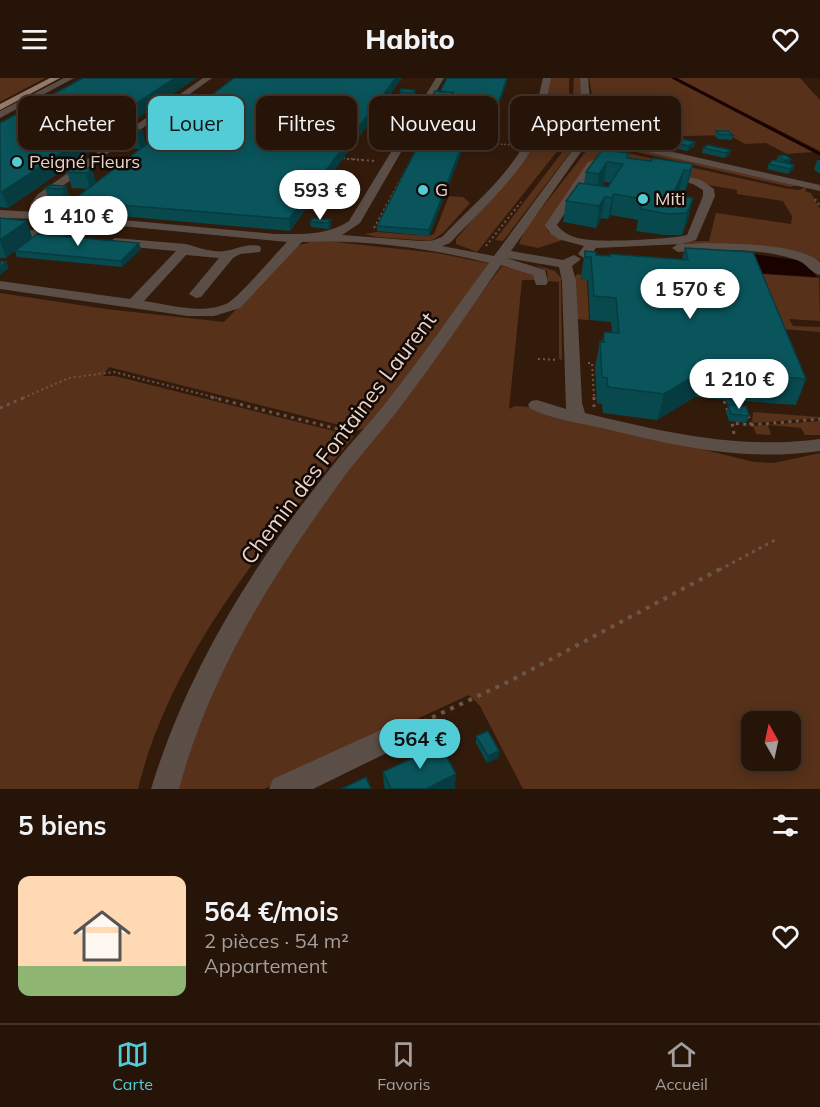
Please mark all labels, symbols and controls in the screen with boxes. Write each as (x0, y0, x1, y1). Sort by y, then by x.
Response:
text: Habito (365, 22, 455, 56)
icon: menu (18, 23, 51, 56)
icon: heart (769, 23, 802, 56)
chip: Acheter (18, 96, 136, 150)
chip: Louer (148, 96, 244, 150)
chip: Filtres (256, 96, 357, 150)
chip: Nouveau (369, 96, 498, 150)
chip: Appartement (510, 96, 681, 150)
place label: Peigné Fleurs (29, 150, 140, 173)
marker: Peigné Fleurs (10, 155, 24, 169)
pin: 593 € (278, 170, 362, 221)
text: 593 € (293, 177, 347, 202)
place label: G (435, 178, 448, 201)
marker: G (416, 183, 430, 197)
place label: Miti (655, 187, 685, 210)
marker: Miti (636, 192, 650, 206)
pin: 1 410 € (23, 196, 133, 247)
text: 1 410 € (43, 203, 113, 228)
pin: 1 570 € (635, 269, 745, 320)
text: 1 570 € (655, 276, 725, 301)
street label: Chemin des Fontaines Laurent (234, 306, 442, 570)
pin: 1 210 € (684, 359, 794, 410)
text: 1 210 € (704, 366, 774, 391)
north arrow (741, 711, 801, 771)
map controls (741, 711, 801, 771)
pin: 564 € (378, 719, 462, 770)
text: 564 € (393, 726, 447, 751)
text: 5 biens (18, 809, 107, 842)
icon: filters (769, 809, 802, 842)
text: 564 €/mois (204, 895, 339, 928)
icon: home (66, 900, 138, 972)
icon: heart (769, 920, 802, 953)
text: 2 pièces · 54 m² (204, 928, 349, 953)
text: Appartement (204, 953, 327, 978)
tab: Carte (112, 1038, 153, 1094)
tab: Favoris (377, 1038, 431, 1094)
tab: Accueil (655, 1038, 708, 1094)

